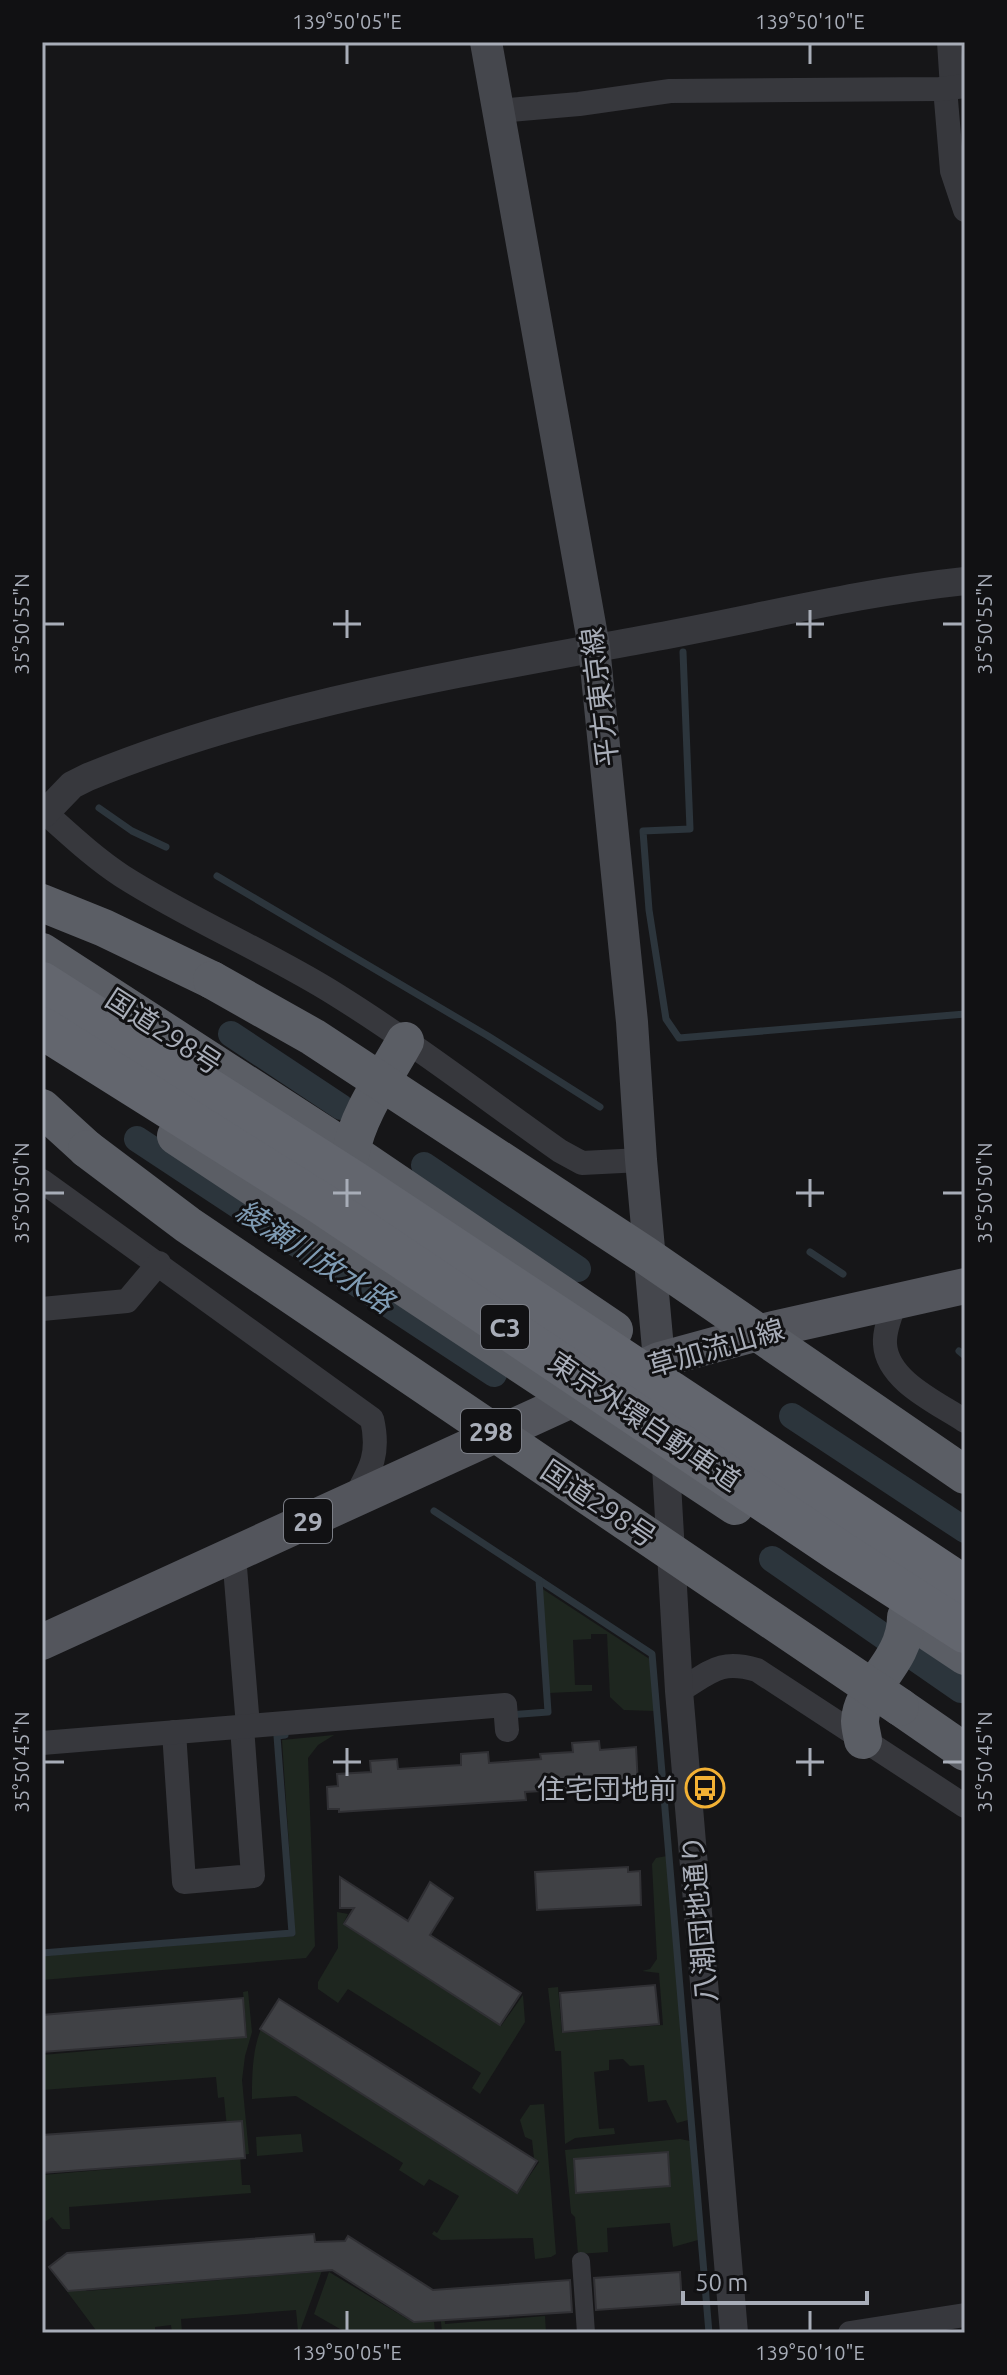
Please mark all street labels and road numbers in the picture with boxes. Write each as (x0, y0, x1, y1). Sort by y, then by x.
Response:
street label: 平方東京線 (575, 626, 623, 768)
street label: 国道298号 (100, 982, 228, 1080)
road number: C3 (481, 1305, 529, 1349)
street label: 草加流山線 (644, 1313, 788, 1381)
street label: 東京外環自動車道 (543, 1346, 747, 1496)
road number: 298 (461, 1409, 521, 1453)
street label: 国道298号 (536, 1453, 662, 1553)
road number: 29 (284, 1499, 332, 1543)
street label: 八潮団地通り (676, 1834, 722, 2004)

